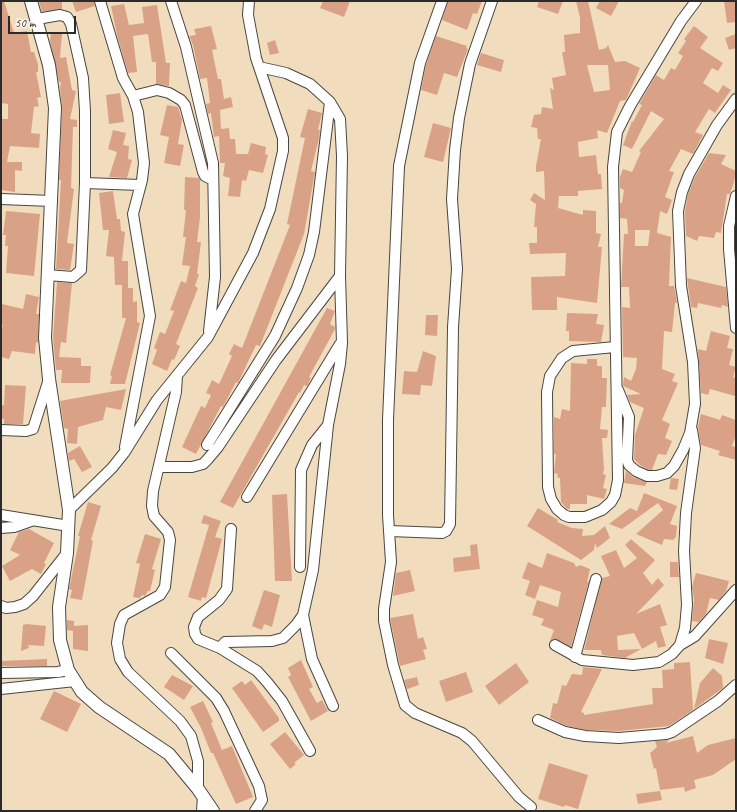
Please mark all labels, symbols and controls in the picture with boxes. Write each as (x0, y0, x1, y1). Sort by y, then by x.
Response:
scale bar (10, 8, 78, 34)
text: 50 m (15, 15, 35, 31)

